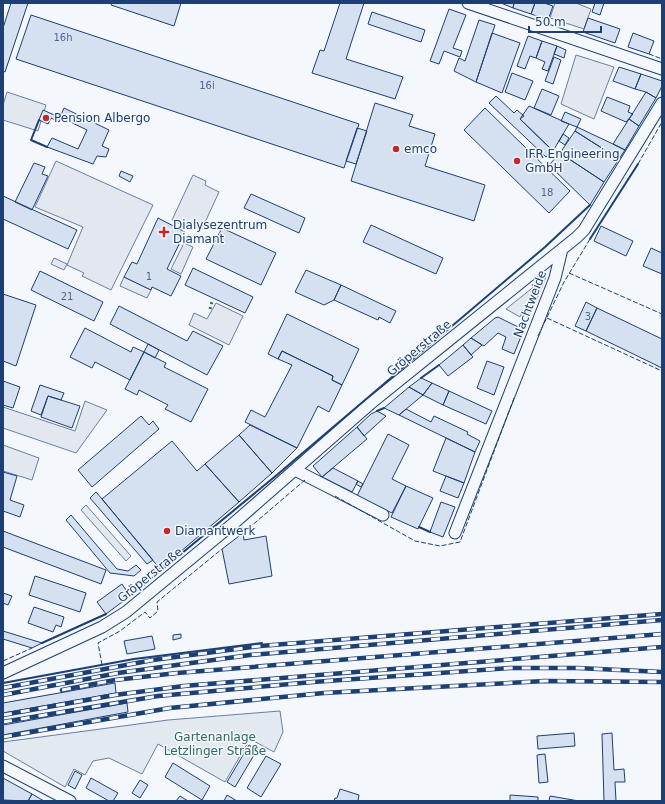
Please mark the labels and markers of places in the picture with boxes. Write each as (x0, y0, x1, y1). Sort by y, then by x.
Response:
place label: Pension Albergo (54, 111, 150, 125)
marker: Pension Albergo (41, 113, 51, 123)
place label: emco (404, 142, 437, 156)
marker: emco (391, 144, 401, 154)
place label: IFR Engineering GmbH (525, 147, 620, 175)
marker: IFR Engineering GmbH (512, 156, 522, 166)
place label: Dialysezentrum Diamant (173, 218, 267, 246)
marker: Dialysezentrum Diamant (158, 226, 170, 238)
place label: Diamantwerk (175, 524, 255, 538)
marker: Diamantwerk (162, 526, 172, 536)

